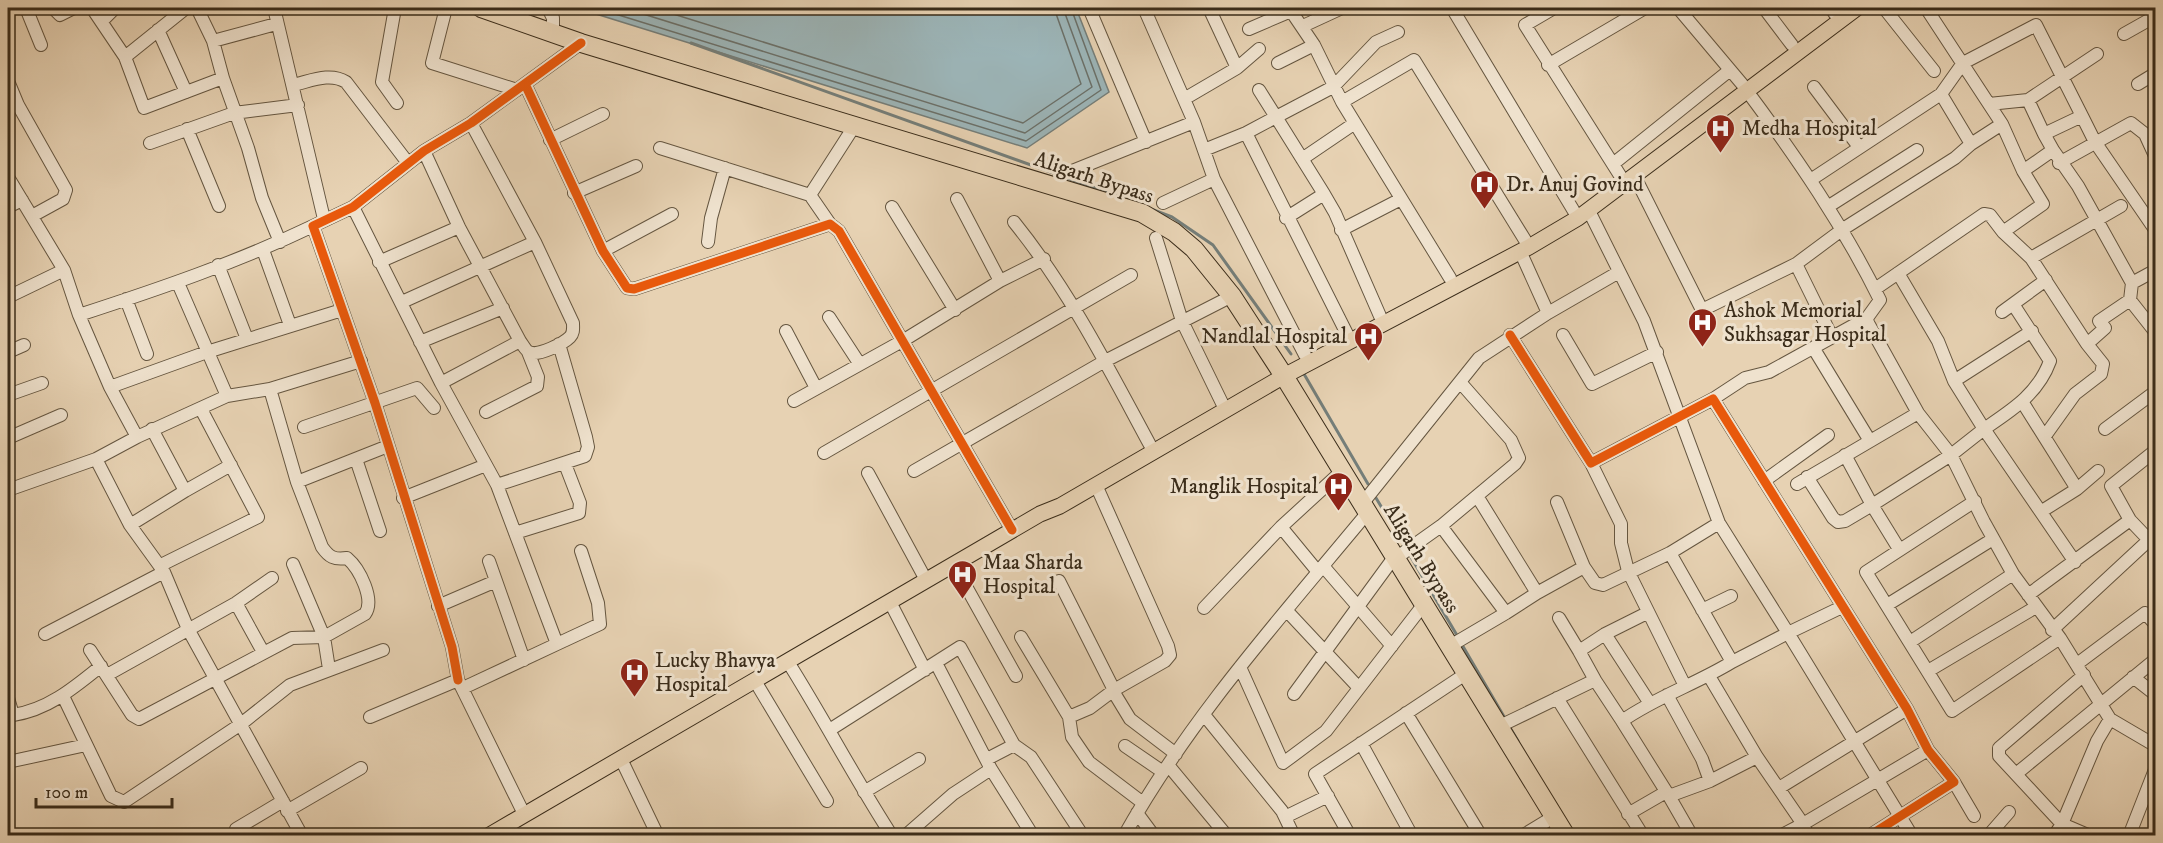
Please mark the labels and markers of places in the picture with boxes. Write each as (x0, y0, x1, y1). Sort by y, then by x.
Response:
hospital icon: Medha Hospital (1705, 112, 1737, 154)
place label: Medha Hospital (1742, 116, 1878, 142)
hospital icon: Dr. Anuj Govind (1469, 168, 1501, 210)
place label: Dr. Anuj Govind (1506, 172, 1644, 198)
place label: Ashok Memorial Sukhsagar Hospital (1724, 298, 1887, 348)
hospital icon: Ashok Memorial Sukhsagar Hospital (1687, 306, 1719, 348)
hospital icon: Nandlal Hospital (1352, 320, 1384, 362)
place label: Nandlal Hospital (1202, 324, 1348, 350)
hospital icon: Manglik Hospital (1323, 470, 1355, 512)
place label: Manglik Hospital (1170, 474, 1319, 500)
place label: Maa Sharda Hospital (983, 550, 1083, 600)
hospital icon: Maa Sharda Hospital (946, 558, 978, 600)
place label: Lucky Bhavya Hospital (655, 648, 775, 698)
hospital icon: Lucky Bhavya Hospital (618, 656, 650, 698)

